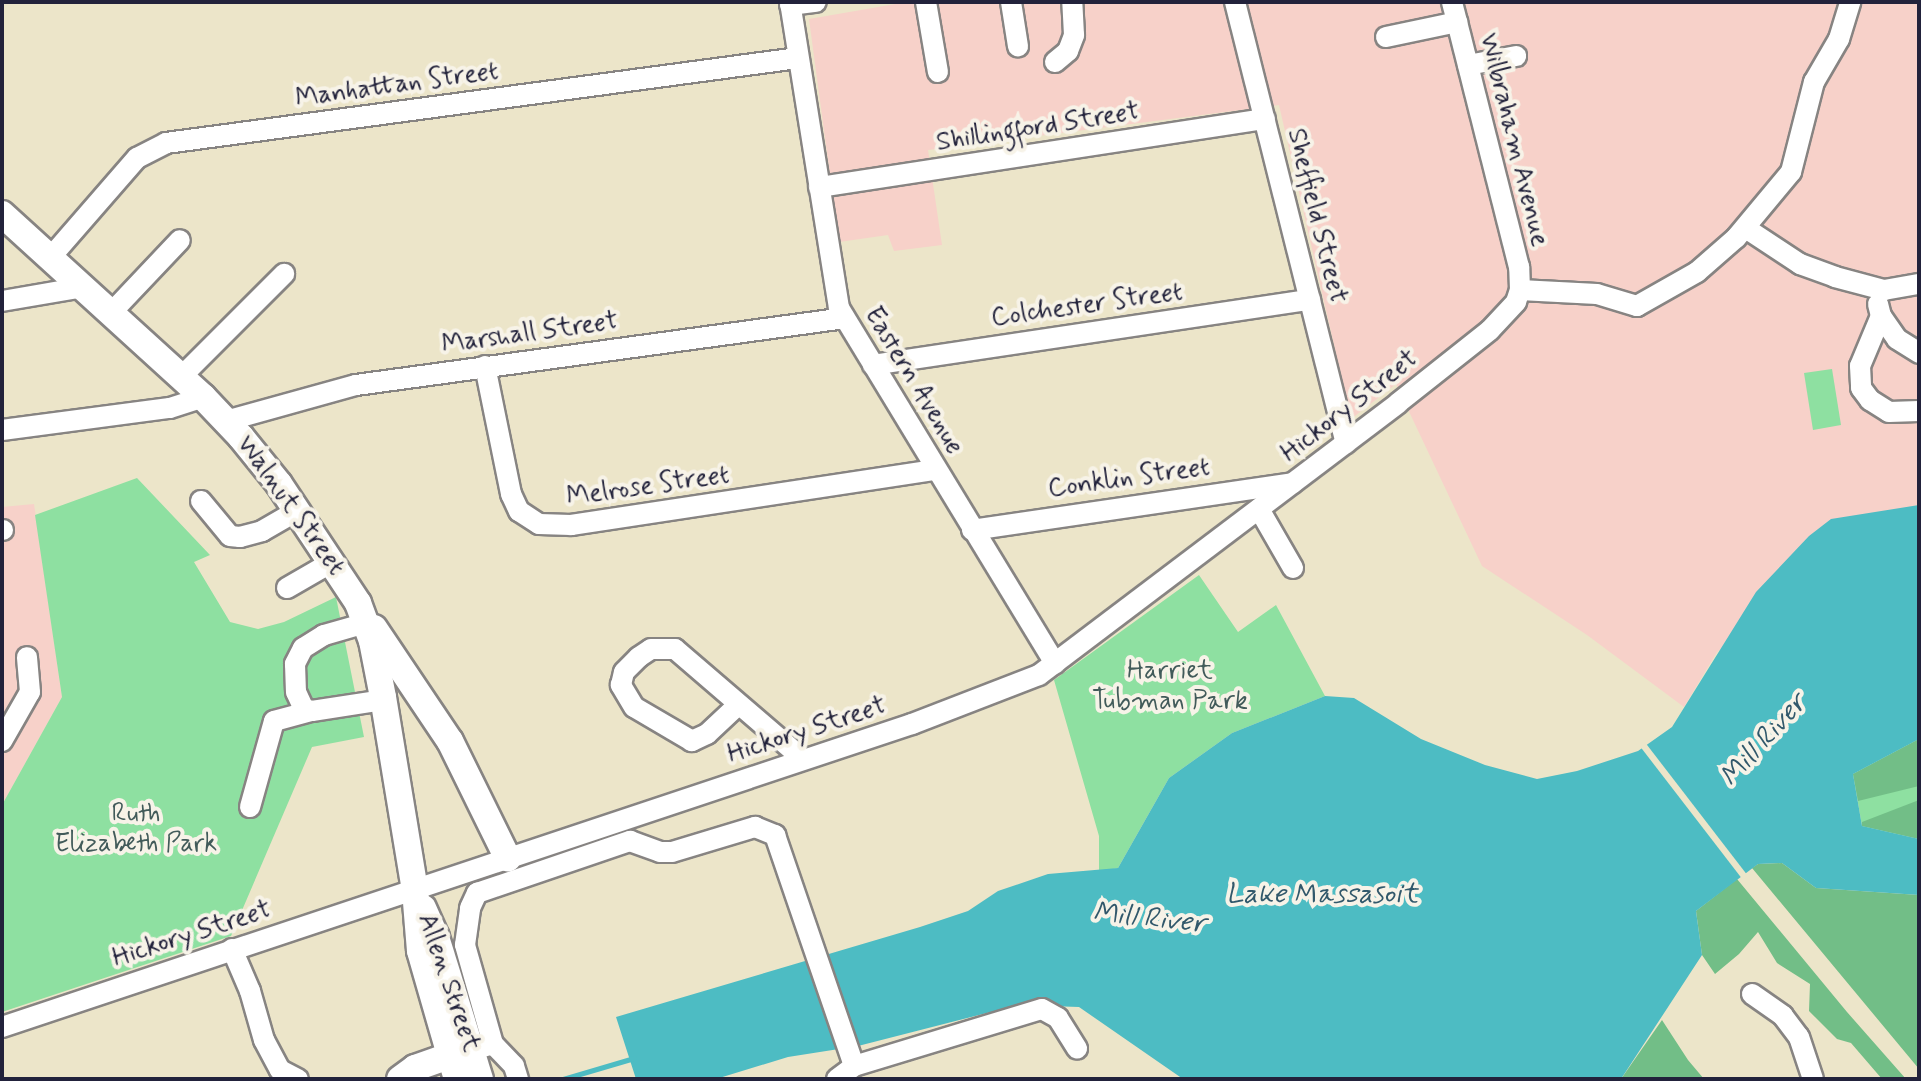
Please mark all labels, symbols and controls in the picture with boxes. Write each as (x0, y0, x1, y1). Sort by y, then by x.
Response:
street label: Wilbraham Avenue (1471, 30, 1555, 250)
street label: Manhattan Street (292, 56, 502, 116)
street label: Shillingford Street (935, 97, 1141, 159)
street label: Sheffield Street (1279, 126, 1353, 306)
street label: Colchester Street (987, 277, 1187, 335)
street label: Eastern Avenue (855, 299, 971, 463)
street label: Marshall Street (441, 306, 619, 362)
street label: Hickory Street (1276, 344, 1424, 470)
street label: Walnut Street (228, 428, 352, 584)
street label: Conklin Street (1044, 452, 1214, 506)
street label: Melrose Street (562, 460, 734, 514)
park label: Harriet Tubman Park (1094, 656, 1246, 718)
water label: Mill River (1714, 688, 1814, 794)
street label: Hickory Street (725, 691, 889, 771)
park label: Ruth Elizabeth Park (55, 799, 217, 860)
water label: Lake Massasoit (1230, 878, 1414, 912)
street label: Hickory Street (110, 895, 274, 975)
water label: Mill River (1091, 896, 1207, 942)
street label: Allen Street (410, 910, 486, 1056)

